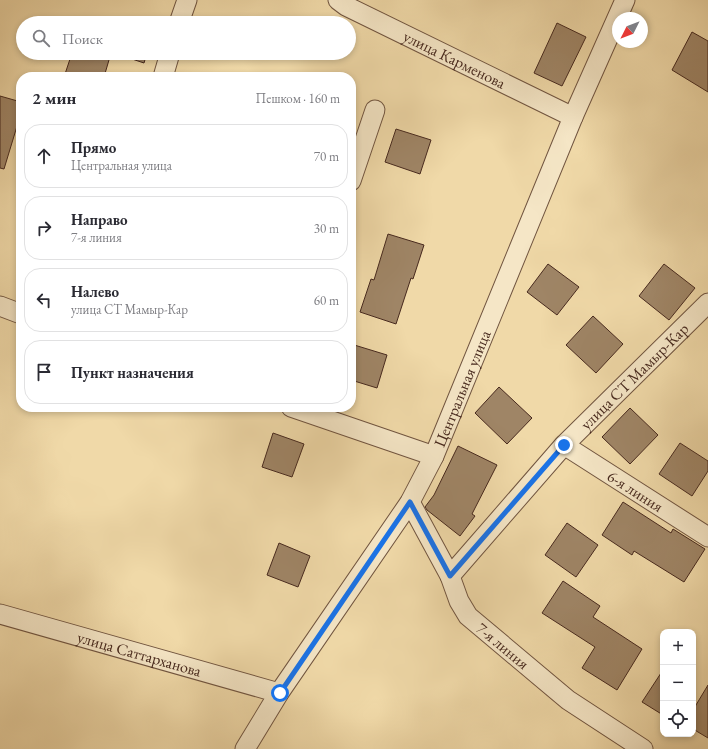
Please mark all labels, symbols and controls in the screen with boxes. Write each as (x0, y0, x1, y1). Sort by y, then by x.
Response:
north arrow (612, 12, 648, 48)
search box (16, 16, 356, 60)
street label: улица Карменова (400, 26, 510, 94)
icon: search (30, 27, 52, 49)
text: Поиск (62, 29, 103, 48)
text: 2 мин (32, 87, 76, 109)
text: Пешком · 160 m (256, 90, 340, 107)
text: Прямо (71, 138, 116, 157)
icon: ahead (33, 145, 55, 167)
text: 70 m (314, 148, 339, 165)
text: Центральная улица (71, 157, 172, 174)
text: Направо (71, 210, 128, 229)
icon: right (33, 217, 55, 239)
text: 30 m (314, 220, 339, 237)
text: 7-я линия (71, 229, 122, 246)
text: Налево (71, 282, 119, 301)
icon: left (33, 289, 55, 311)
text: 60 m (314, 292, 339, 309)
text: улица СТ Мамыр-Кар (71, 301, 188, 318)
street label: улица СТ Мамыр-Кар (576, 318, 693, 434)
street label: Центральная улица (429, 327, 496, 450)
icon: arrive (33, 361, 55, 383)
text: Пункт назначения (71, 363, 194, 382)
route end (555, 436, 573, 454)
street label: 6-я линия (603, 465, 667, 517)
street label: 7-я линия (472, 618, 533, 674)
street label: улица Саттарханова (75, 626, 204, 682)
map controls (660, 629, 696, 737)
button: + (660, 629, 696, 665)
button: − (660, 665, 696, 701)
route start (271, 684, 289, 702)
button: locate (660, 701, 696, 737)

